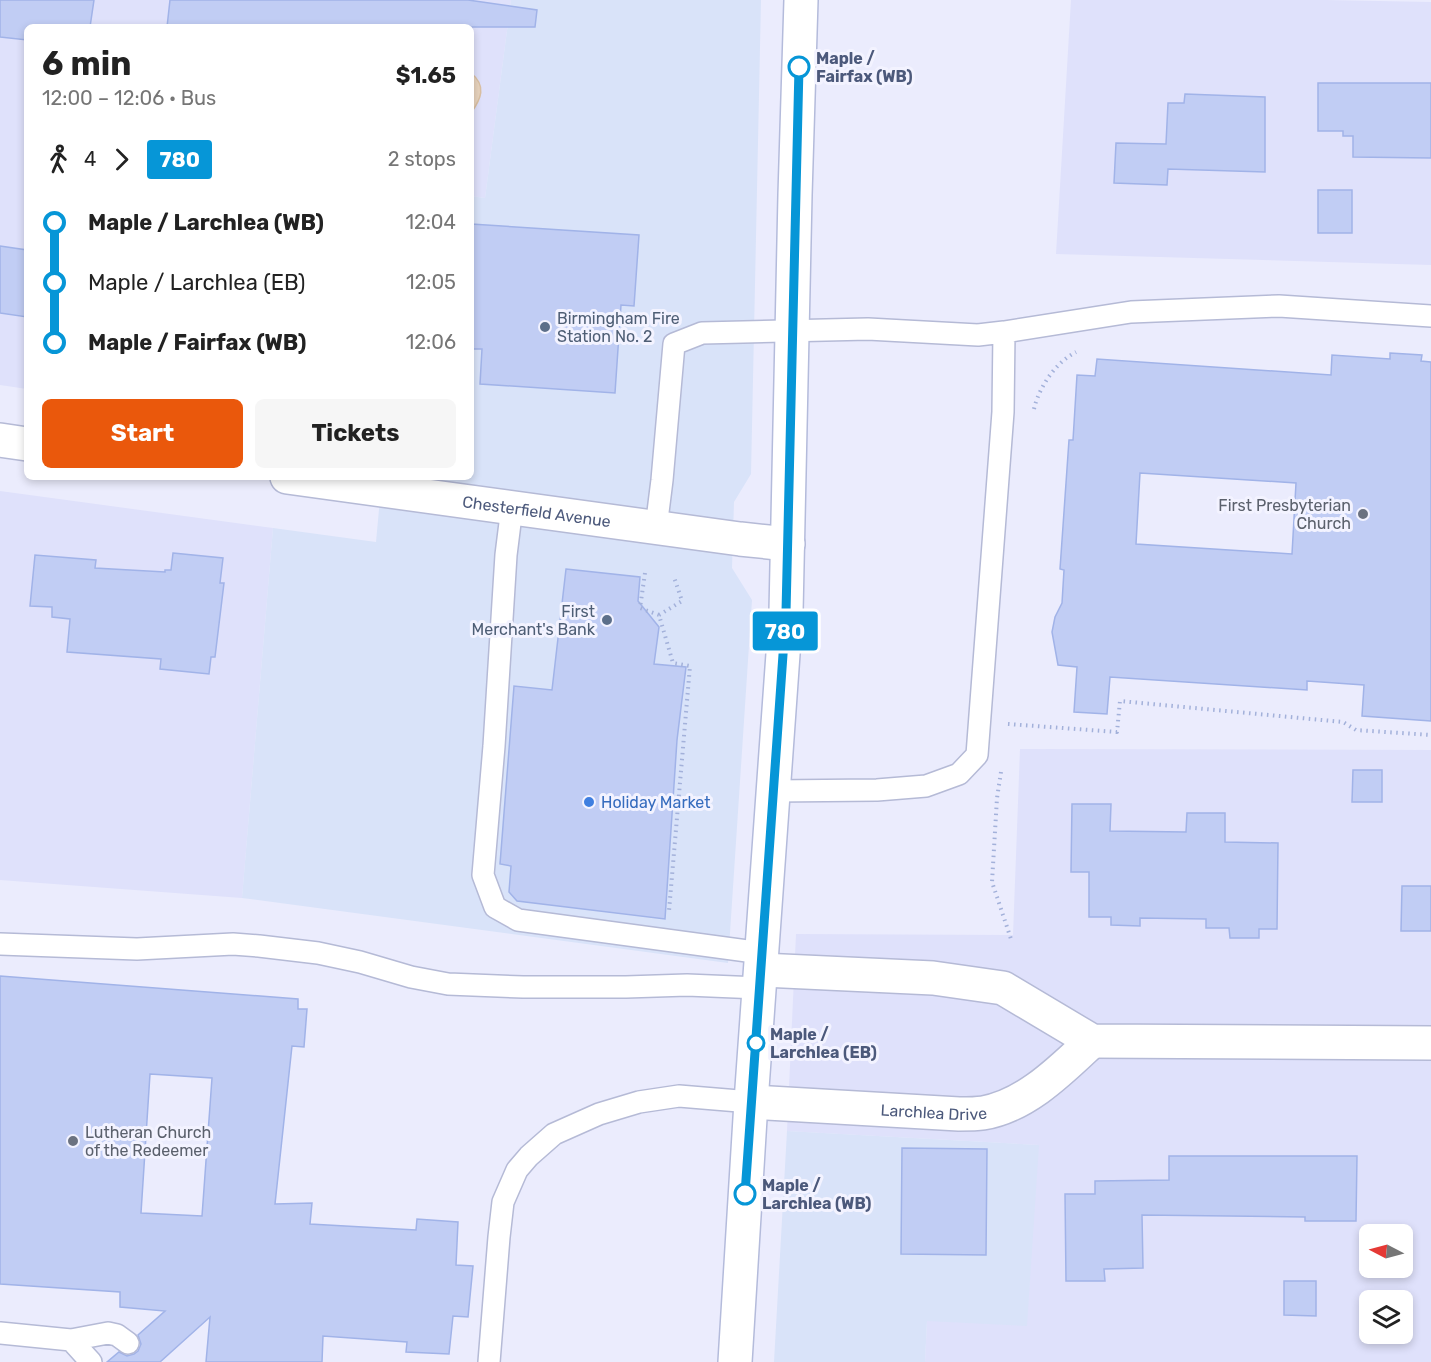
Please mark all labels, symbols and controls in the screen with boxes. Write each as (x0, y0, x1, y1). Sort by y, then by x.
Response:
text: 6 min (42, 44, 131, 83)
place label: Maple / Fairfax (WB) (816, 49, 913, 86)
marker: Maple / Fairfax (WB) (788, 56, 810, 78)
text: $1.65 (396, 62, 456, 89)
text: 12:00 – 12:06 · Bus (42, 86, 216, 110)
icon: walk (42, 143, 75, 176)
icon: forward (105, 143, 138, 176)
text: 4 (84, 147, 96, 171)
text: 780 (159, 147, 200, 172)
text: 2 stops (388, 147, 456, 171)
text: Maple / Larchlea (WB) (88, 209, 324, 236)
text: 12:04 (405, 210, 456, 234)
text: Maple / Larchlea (EB) (88, 269, 306, 296)
text: 12:05 (406, 270, 456, 294)
place label: Birmingham Fire Station No. 2 (557, 309, 680, 346)
marker: Birmingham Fire Station No. 2 (538, 320, 552, 334)
text: Maple / Fairfax (WB) (88, 329, 306, 356)
text: 12:06 (406, 330, 456, 354)
button: Start (42, 399, 243, 468)
button: Tickets (255, 399, 456, 468)
street label: Chesterfield Avenue (461, 492, 612, 531)
place label: First Presbyterian Church (1218, 496, 1351, 533)
marker: First Presbyterian Church (1356, 507, 1370, 521)
place label: First Merchant's Bank (471, 602, 596, 639)
line badge: 780 (750, 612, 820, 650)
marker: First Merchant's Bank (600, 613, 614, 627)
text: 780 (765, 619, 805, 644)
place label: Holiday Market (601, 793, 711, 812)
marker: Holiday Market (582, 795, 596, 809)
place label: Maple / Larchlea (EB) (770, 1025, 877, 1062)
marker: Maple / Larchlea (EB) (747, 1034, 765, 1052)
street label: Larchlea Drive (880, 1100, 988, 1124)
place label: Lutheran Church of the Redeemer (85, 1123, 211, 1160)
marker: Lutheran Church of the Redeemer (66, 1134, 80, 1148)
place label: Maple / Larchlea (WB) (762, 1176, 871, 1213)
marker: Maple / Larchlea (WB) (734, 1183, 756, 1205)
north arrow (1359, 1224, 1413, 1278)
map controls (1359, 1224, 1413, 1344)
button: layers (1359, 1290, 1413, 1344)

